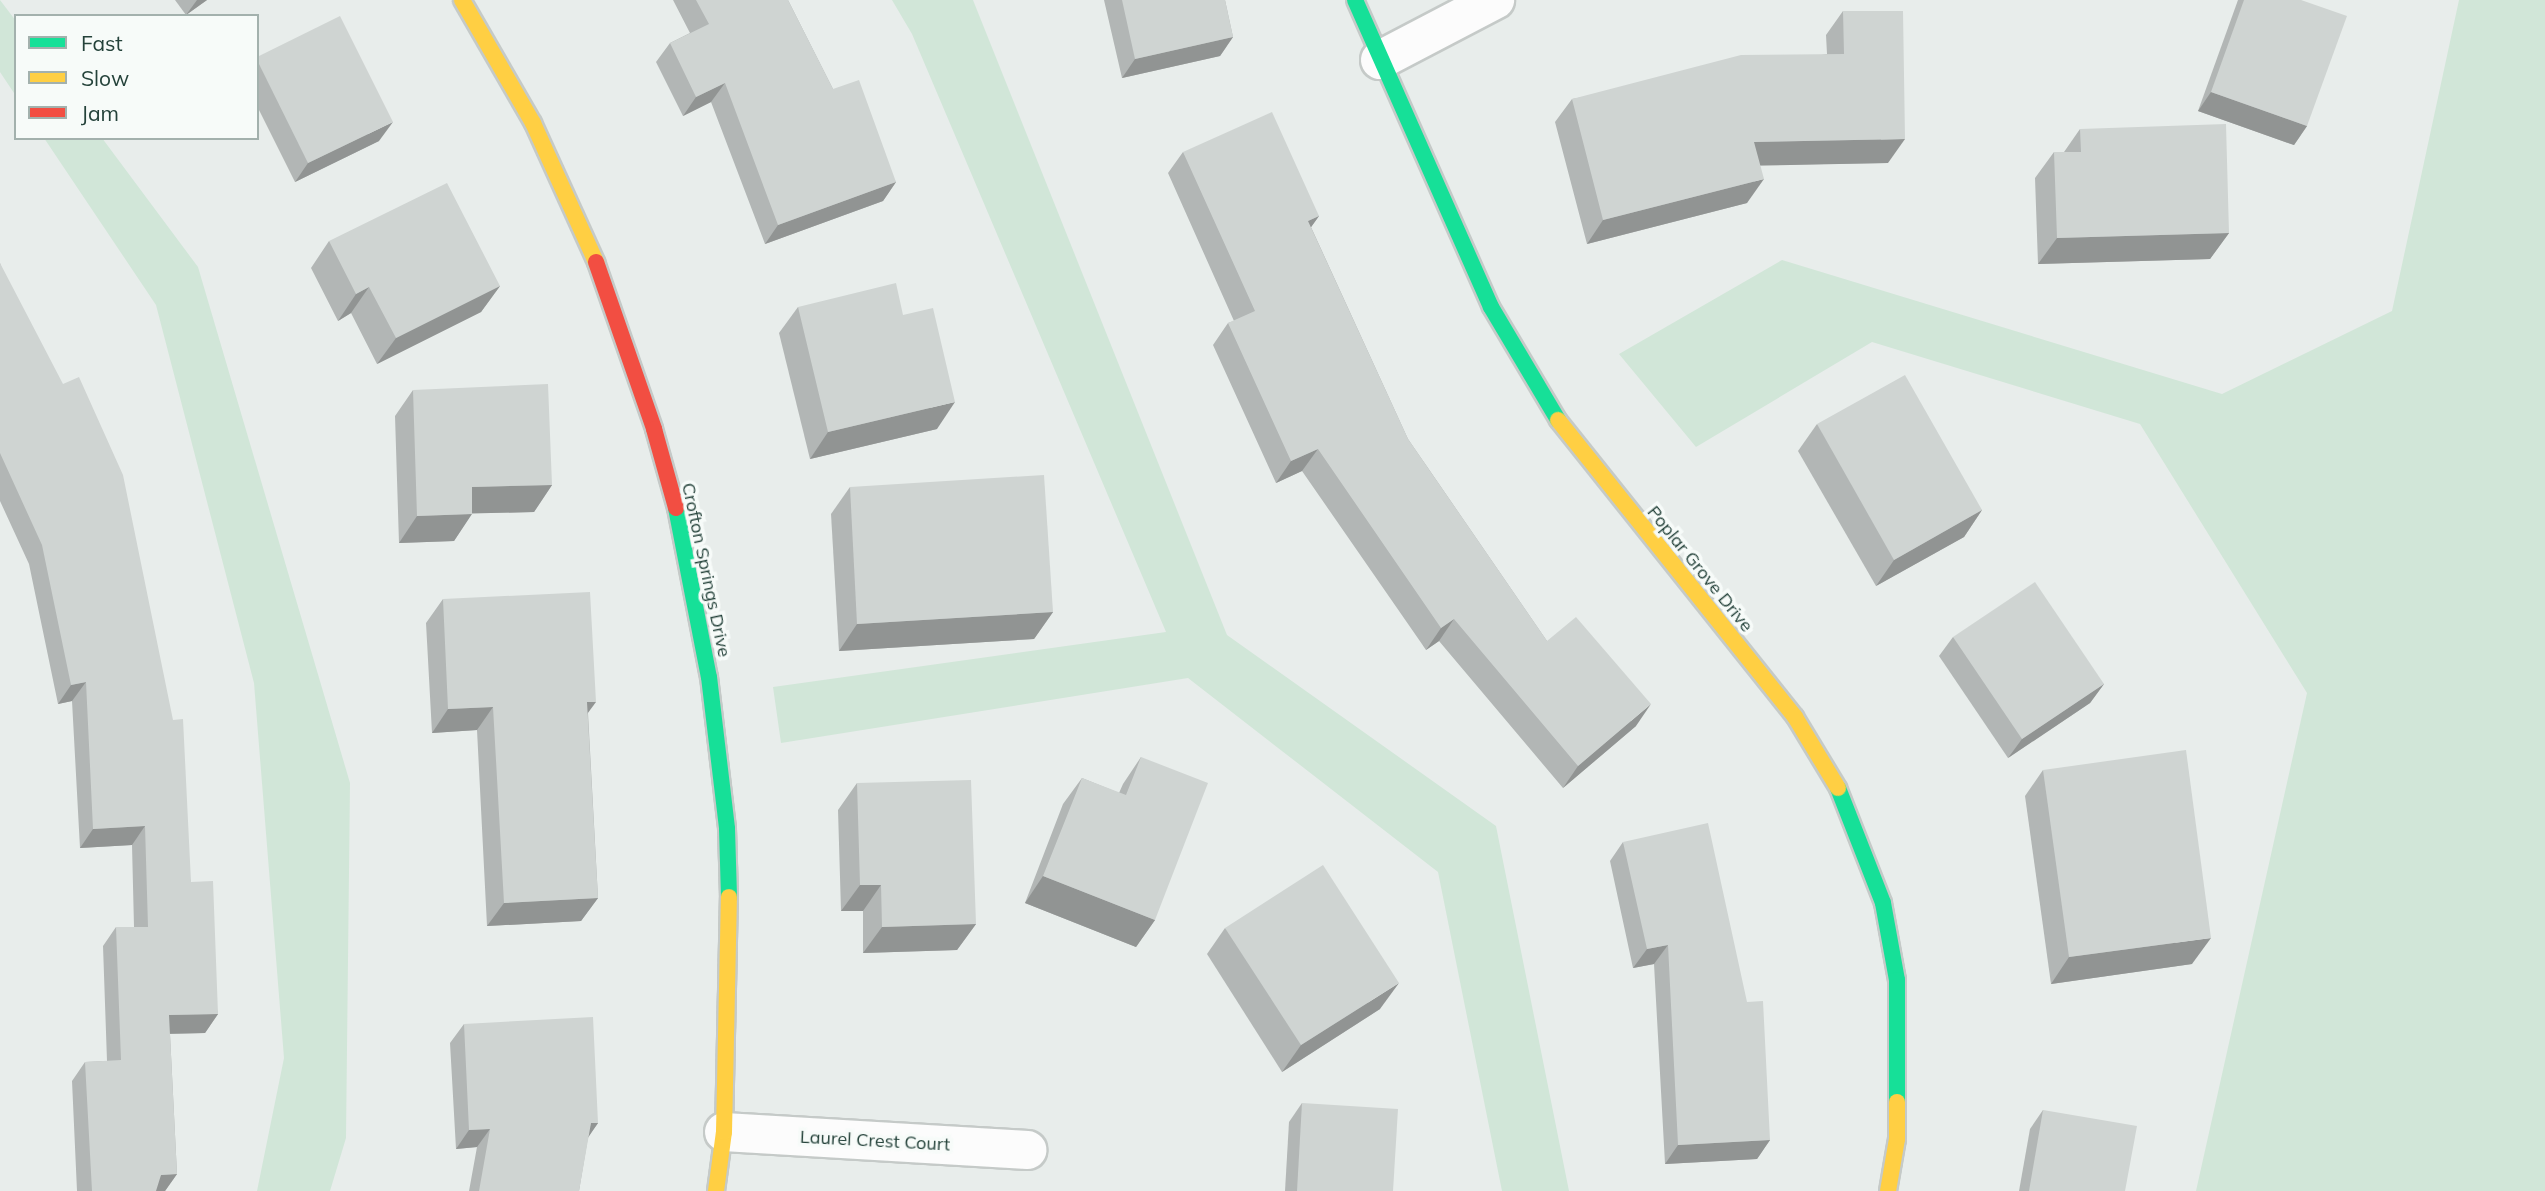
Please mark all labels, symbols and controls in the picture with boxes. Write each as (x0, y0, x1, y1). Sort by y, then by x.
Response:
legend (14, 14, 259, 140)
text: Fast (81, 30, 123, 56)
text: Slow (81, 65, 129, 91)
text: Jam (81, 100, 119, 126)
street label: Crofton Springs Drive (677, 481, 735, 659)
street label: Poplar Grove Drive (1643, 502, 1757, 636)
street label: Laurel Crest Court (799, 1126, 951, 1156)

